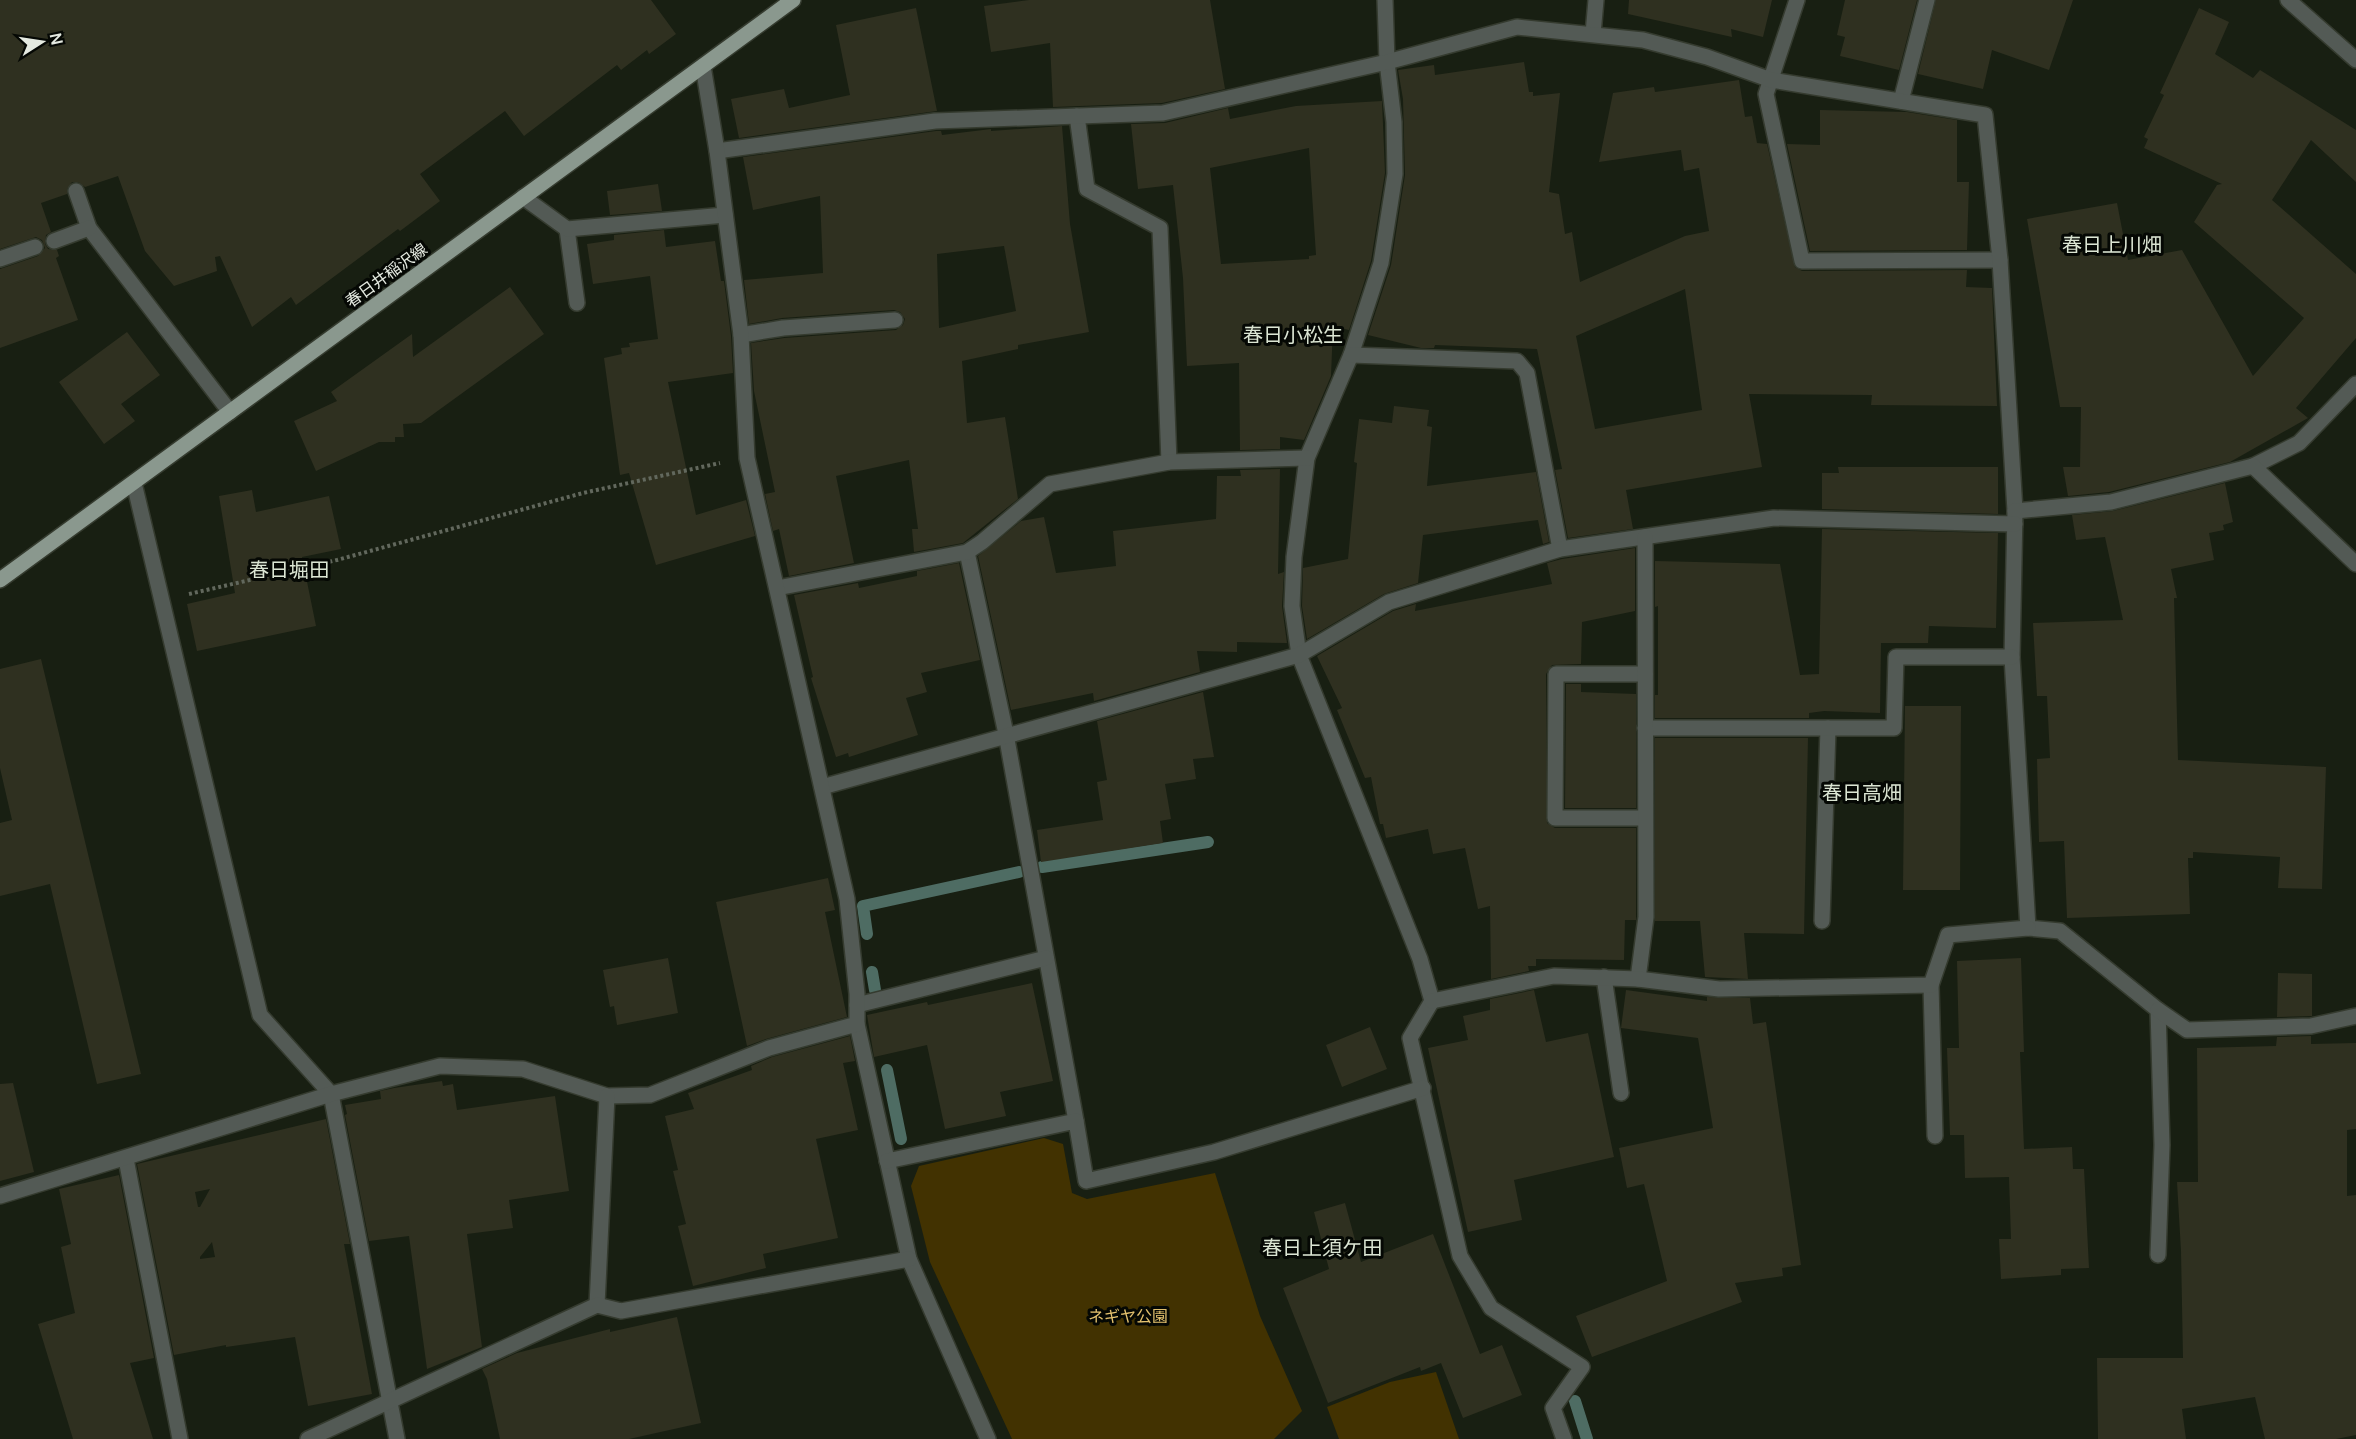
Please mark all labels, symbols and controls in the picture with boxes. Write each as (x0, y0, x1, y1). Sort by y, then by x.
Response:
north arrow (12, 12, 72, 72)
text: N (45, 31, 69, 47)
district label: 春日上川畑 (2062, 231, 2162, 258)
street label: 春日井稲沢線 (341, 238, 431, 312)
district label: 春日小松生 (1243, 321, 1343, 348)
district label: 春日堀田 (249, 556, 329, 583)
district label: 春日高畑 (1822, 779, 1902, 806)
district label: 春日上須ケ田 (1262, 1234, 1382, 1261)
park label: ネギヤ公園 (1088, 1305, 1168, 1327)

